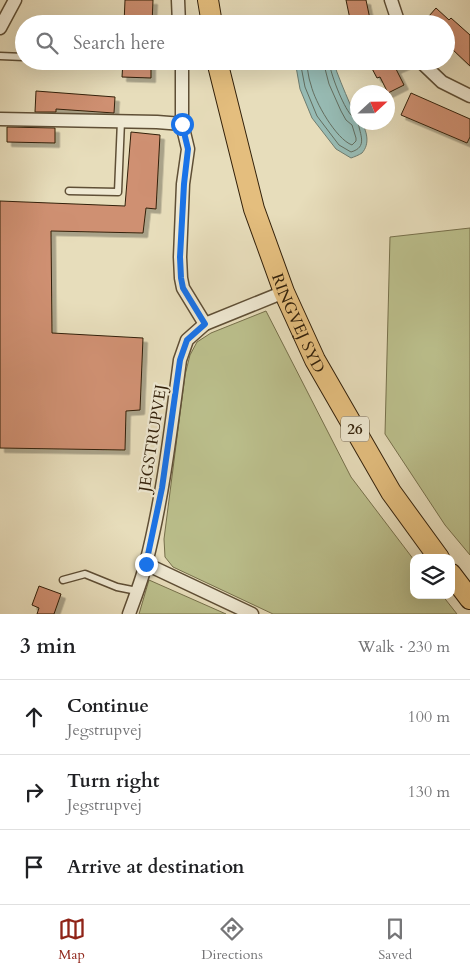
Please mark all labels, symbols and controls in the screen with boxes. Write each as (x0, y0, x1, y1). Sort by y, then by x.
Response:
search box (15, 15, 455, 70)
icon: search (33, 29, 61, 57)
text: Search here (73, 30, 165, 56)
north arrow (350, 85, 395, 130)
route start (171, 113, 194, 136)
street label: RINGVEJ SYD (266, 270, 330, 377)
street label: JEGSTRUPVEJ (133, 383, 172, 495)
road number: 26 (341, 416, 369, 442)
route end (135, 553, 158, 576)
map controls (410, 554, 455, 599)
button: layers (410, 554, 455, 599)
text: 3 min (20, 632, 76, 661)
text: Walk · 230 m (358, 636, 450, 658)
text: Continue (67, 693, 149, 719)
icon: ahead (20, 703, 48, 731)
text: 100 m (408, 706, 450, 728)
text: Jegstrupvej (67, 719, 142, 741)
text: Turn right (67, 768, 159, 794)
icon: right (20, 778, 48, 806)
text: 130 m (408, 781, 450, 803)
text: Jegstrupvej (67, 794, 142, 816)
icon: arrive (20, 853, 48, 881)
text: Arrive at destination (67, 854, 244, 880)
tab: Map (58, 915, 86, 964)
tab: Directions (201, 915, 263, 964)
tab: Saved (378, 915, 412, 964)

